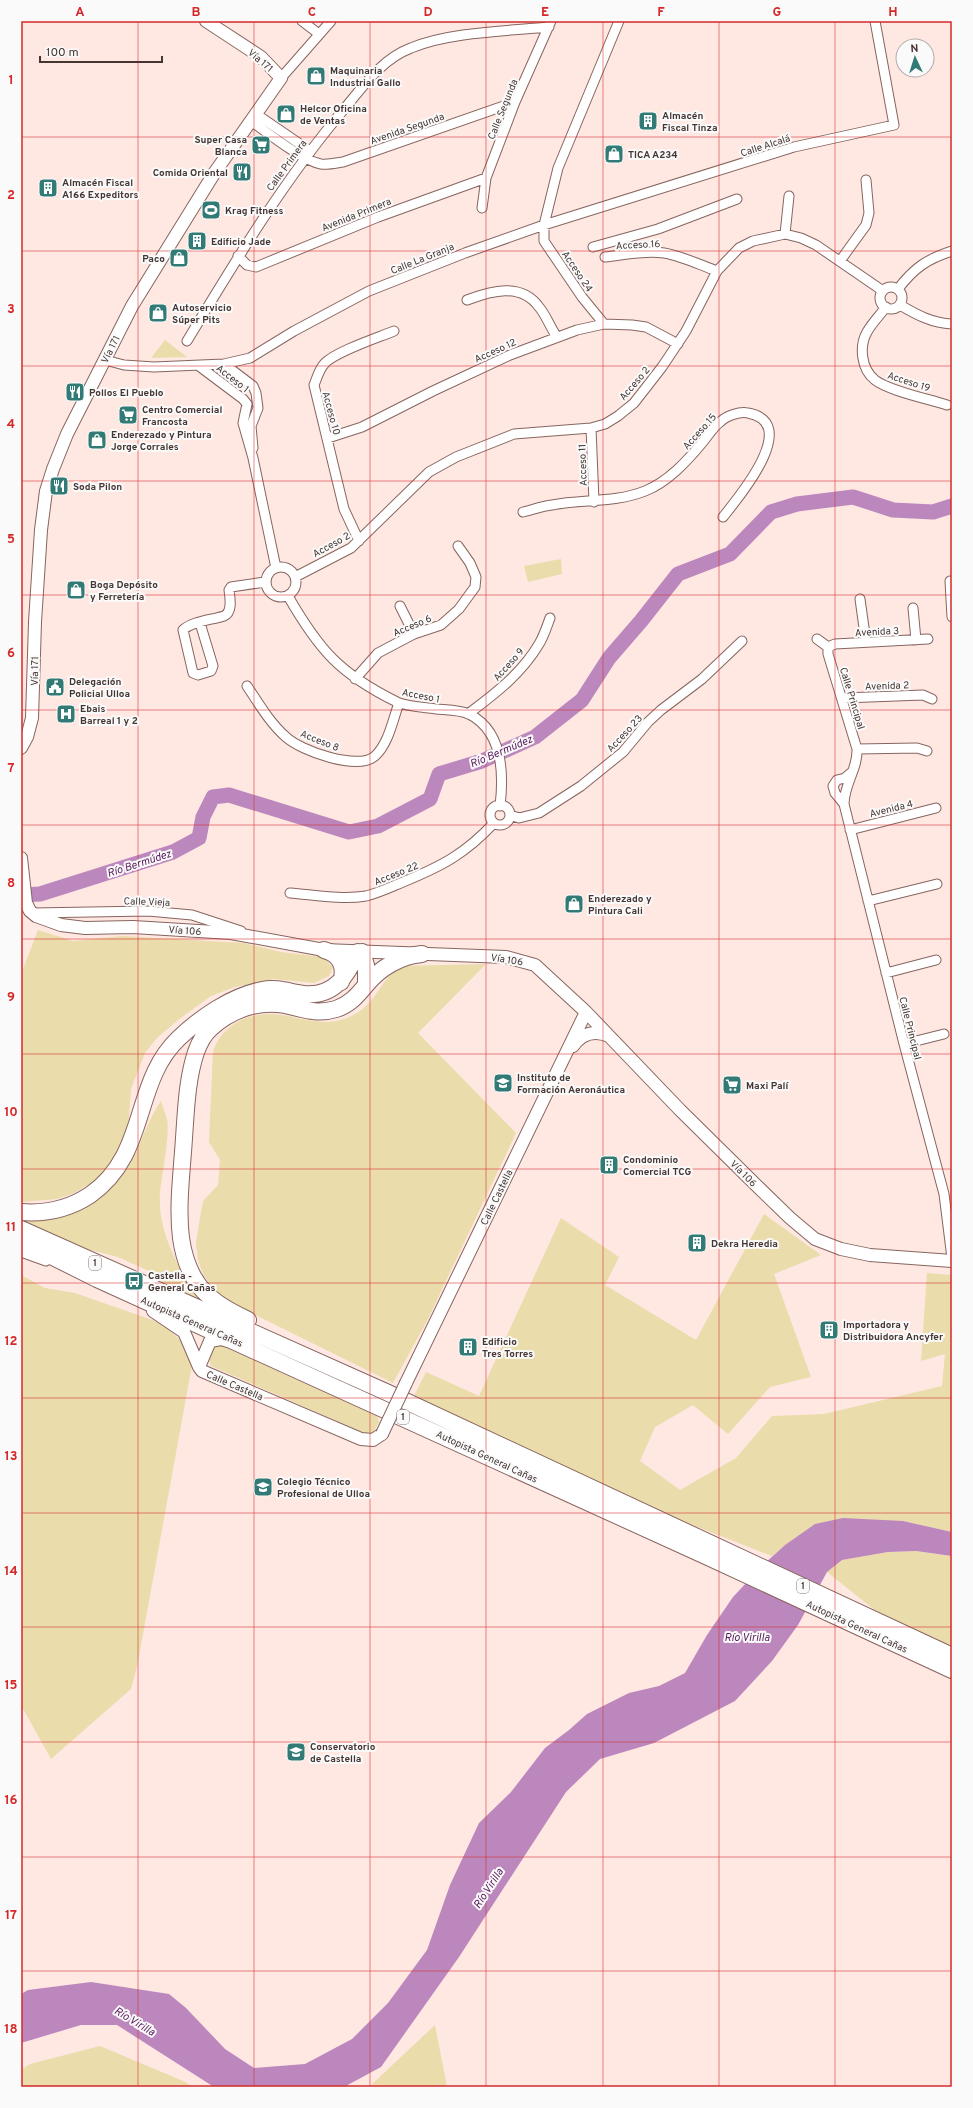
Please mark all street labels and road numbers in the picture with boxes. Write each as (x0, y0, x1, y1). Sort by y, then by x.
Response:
street label: Vía 171 (245, 47, 276, 76)
street label: Calle Segunda (485, 77, 521, 142)
street label: Avenida Segunda (369, 111, 446, 148)
street label: Calle Alcalá (739, 132, 792, 161)
street label: Calle Primera (264, 138, 310, 194)
street label: Avenida Primera (320, 196, 393, 235)
street label: Acceso 16 (616, 238, 661, 253)
street label: Calle La Granja (389, 241, 456, 278)
street label: Acceso 24 (558, 249, 595, 295)
street label: Vía 171 (99, 334, 124, 366)
street label: Acceso 12 (473, 336, 519, 366)
street label: Acceso 1 (213, 362, 251, 396)
street label: Acceso 2 (617, 364, 653, 404)
street label: Acceso 19 (885, 369, 932, 395)
street label: Acceso 10 (318, 390, 343, 437)
street label: Acceso 15 (680, 411, 720, 453)
street label: Acceso 11 (576, 444, 591, 486)
street label: Acceso 2 (311, 530, 353, 561)
street label: Acceso 6 (391, 612, 434, 640)
street label: Avenida 3 (855, 625, 900, 640)
street label: Acceso 9 (491, 646, 528, 684)
street label: Vía 171 (29, 656, 42, 686)
street label: Calle Principal (836, 666, 867, 731)
street label: Avenida 2 (865, 679, 909, 694)
street label: Acceso 1 (401, 686, 441, 707)
street label: Acceso 23 (604, 712, 646, 756)
street label: Acceso 8 (298, 728, 341, 755)
street label: Avenida 4 (868, 798, 915, 821)
street label: Acceso 22 (372, 860, 421, 889)
street label: Calle Vieja (123, 895, 170, 910)
street label: Vía 106 (168, 924, 202, 939)
street label: Vía 106 (490, 951, 524, 969)
street label: Calle Principal (895, 996, 924, 1061)
street label: Vía 106 (727, 1158, 759, 1190)
street label: Calle Castella (478, 1168, 516, 1228)
road number: 1 (89, 1256, 101, 1270)
street label: Autopista General Cañas (138, 1294, 245, 1351)
street label: Calle Castella (204, 1369, 265, 1404)
road number: 1 (397, 1410, 409, 1424)
street label: Autopista General Cañas (433, 1428, 540, 1487)
road number: 1 (797, 1579, 809, 1593)
street label: Autopista General Cañas (803, 1598, 910, 1657)

